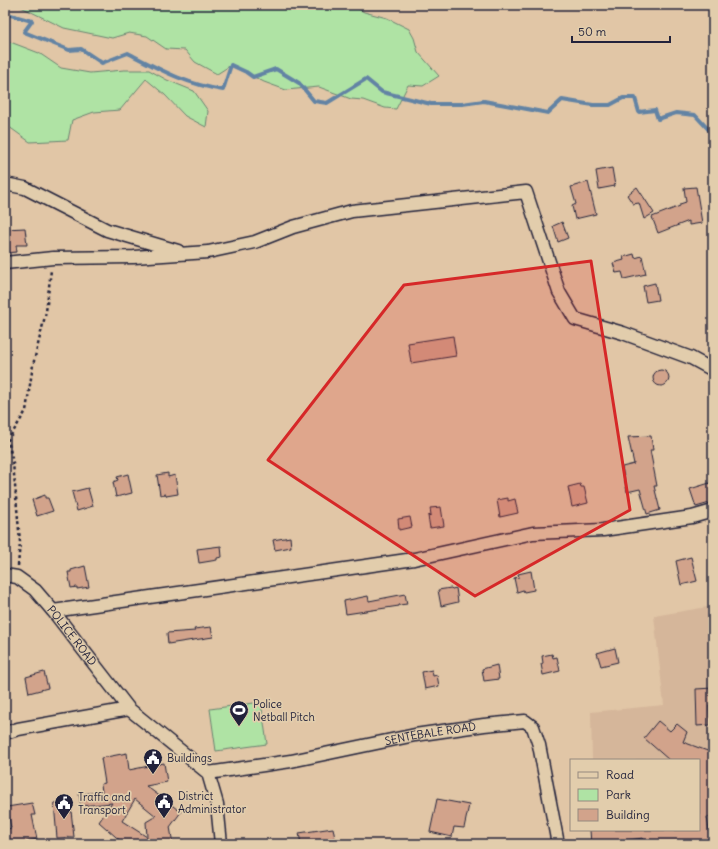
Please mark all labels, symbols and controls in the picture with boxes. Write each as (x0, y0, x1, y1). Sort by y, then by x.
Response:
scale bar (572, 18, 670, 44)
text: 50 m (578, 24, 607, 39)
street label: POLICE ROAD (44, 603, 100, 668)
place label: Police Netball Pitch (253, 697, 315, 724)
sports icon: Police Netball Pitch (228, 699, 250, 727)
street label: SENTEBALE ROAD (384, 719, 477, 748)
public building icon: Buildings (142, 747, 164, 775)
place label: Buildings (167, 751, 212, 765)
legend (570, 759, 700, 831)
text: Road (606, 767, 634, 782)
text: Park (606, 787, 631, 802)
place label: District Administrator (178, 789, 247, 816)
place label: Traffic and Transport (78, 790, 131, 817)
public building icon: District Administrator (153, 791, 175, 819)
public building icon: Traffic and Transport (53, 792, 75, 820)
text: Building (606, 807, 650, 822)

